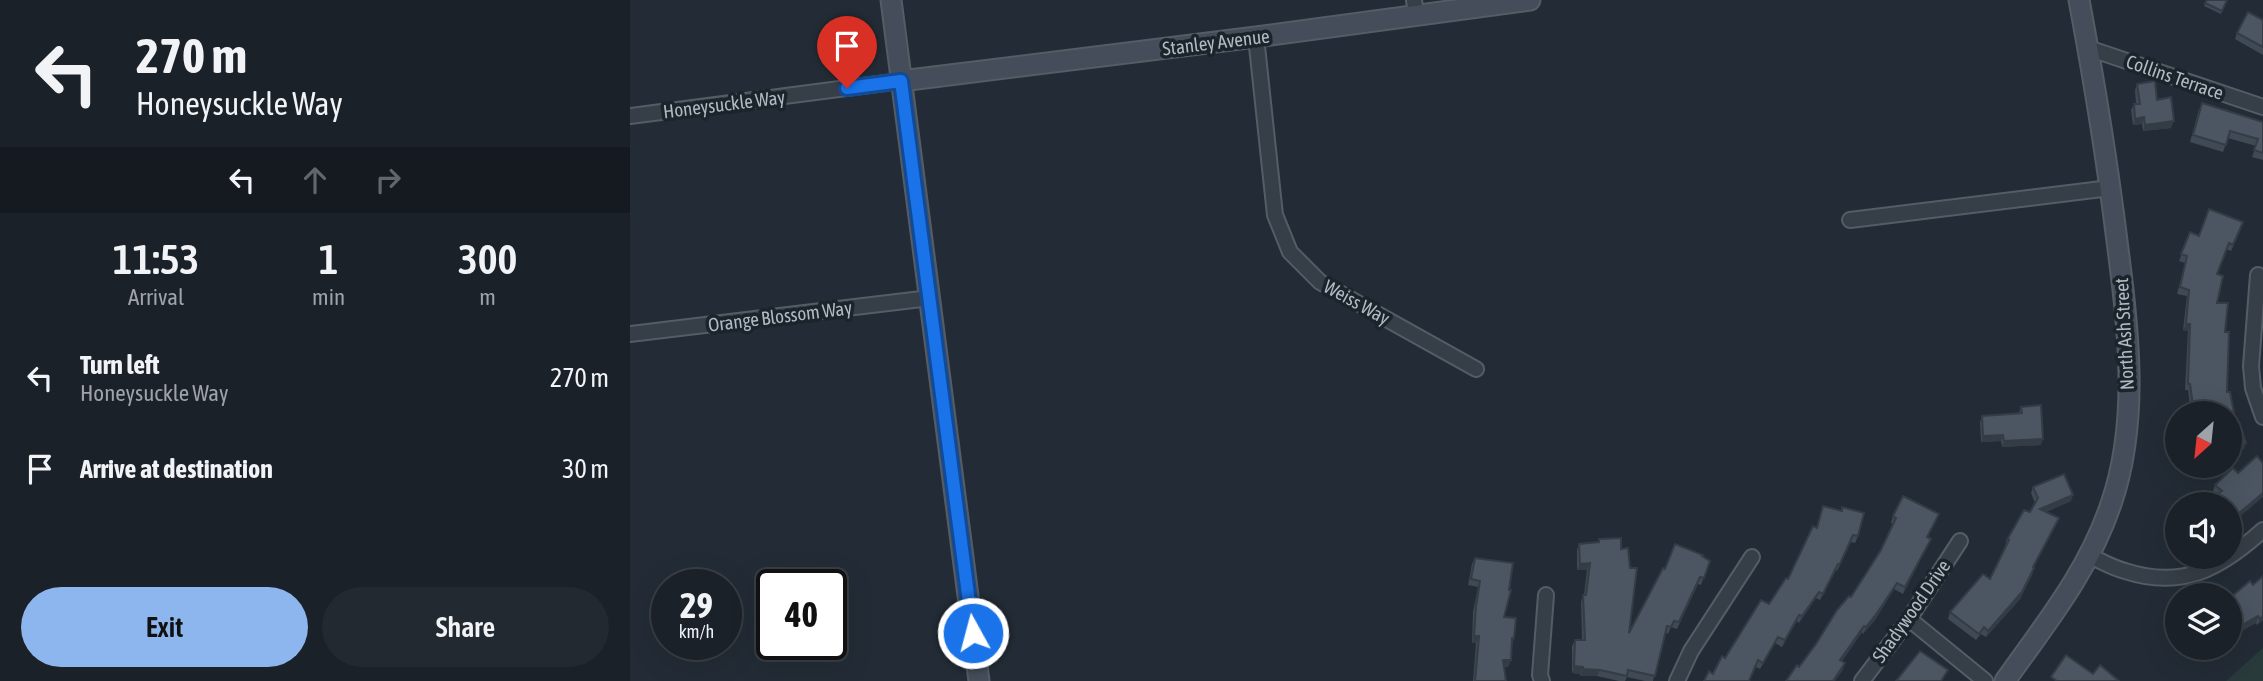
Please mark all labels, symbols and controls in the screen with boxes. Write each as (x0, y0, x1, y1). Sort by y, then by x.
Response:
pin (817, 16, 877, 88)
street label: Stanley Avenue (1161, 25, 1271, 59)
text: 270 m (136, 27, 247, 83)
icon: arrive (828, 27, 866, 65)
icon: left (21, 28, 112, 119)
street label: Collins Terrace (2123, 50, 2227, 104)
text: Honeysuckle Way (136, 85, 343, 122)
street label: Honeysuckle Way (662, 86, 786, 122)
icon: left (223, 161, 261, 199)
icon: ahead (296, 161, 334, 199)
icon: right (369, 161, 407, 199)
text: 11:53 (113, 235, 199, 283)
text: 1 (319, 235, 338, 283)
text: 300 (458, 235, 517, 283)
street label: Weiss Way (1320, 275, 1394, 329)
street label: North Ash Street (2110, 277, 2138, 391)
text: Arrival (128, 284, 184, 310)
text: min (312, 284, 345, 310)
text: m (479, 284, 496, 310)
street label: Orange Blossom Way (707, 296, 853, 336)
text: Turn left (80, 350, 160, 380)
icon: left (21, 359, 59, 397)
text: 270 m (550, 363, 609, 393)
text: Honeysuckle Way (80, 380, 229, 406)
north arrow (2165, 401, 2242, 478)
map controls (2165, 401, 2242, 660)
icon: arrive (21, 450, 59, 488)
text: Arrive at destination (80, 454, 273, 484)
text: 30 m (562, 454, 609, 484)
button: sound (2165, 492, 2242, 569)
street label: Shadywood Drive (1867, 555, 1955, 667)
speed limit sign: 40 (756, 569, 847, 660)
button: layers (2165, 583, 2242, 660)
text: 29 (680, 585, 713, 625)
button: Exit (21, 587, 308, 667)
button: Share (322, 587, 609, 667)
position arrow (936, 596, 1010, 670)
text: km/h (679, 621, 714, 642)

